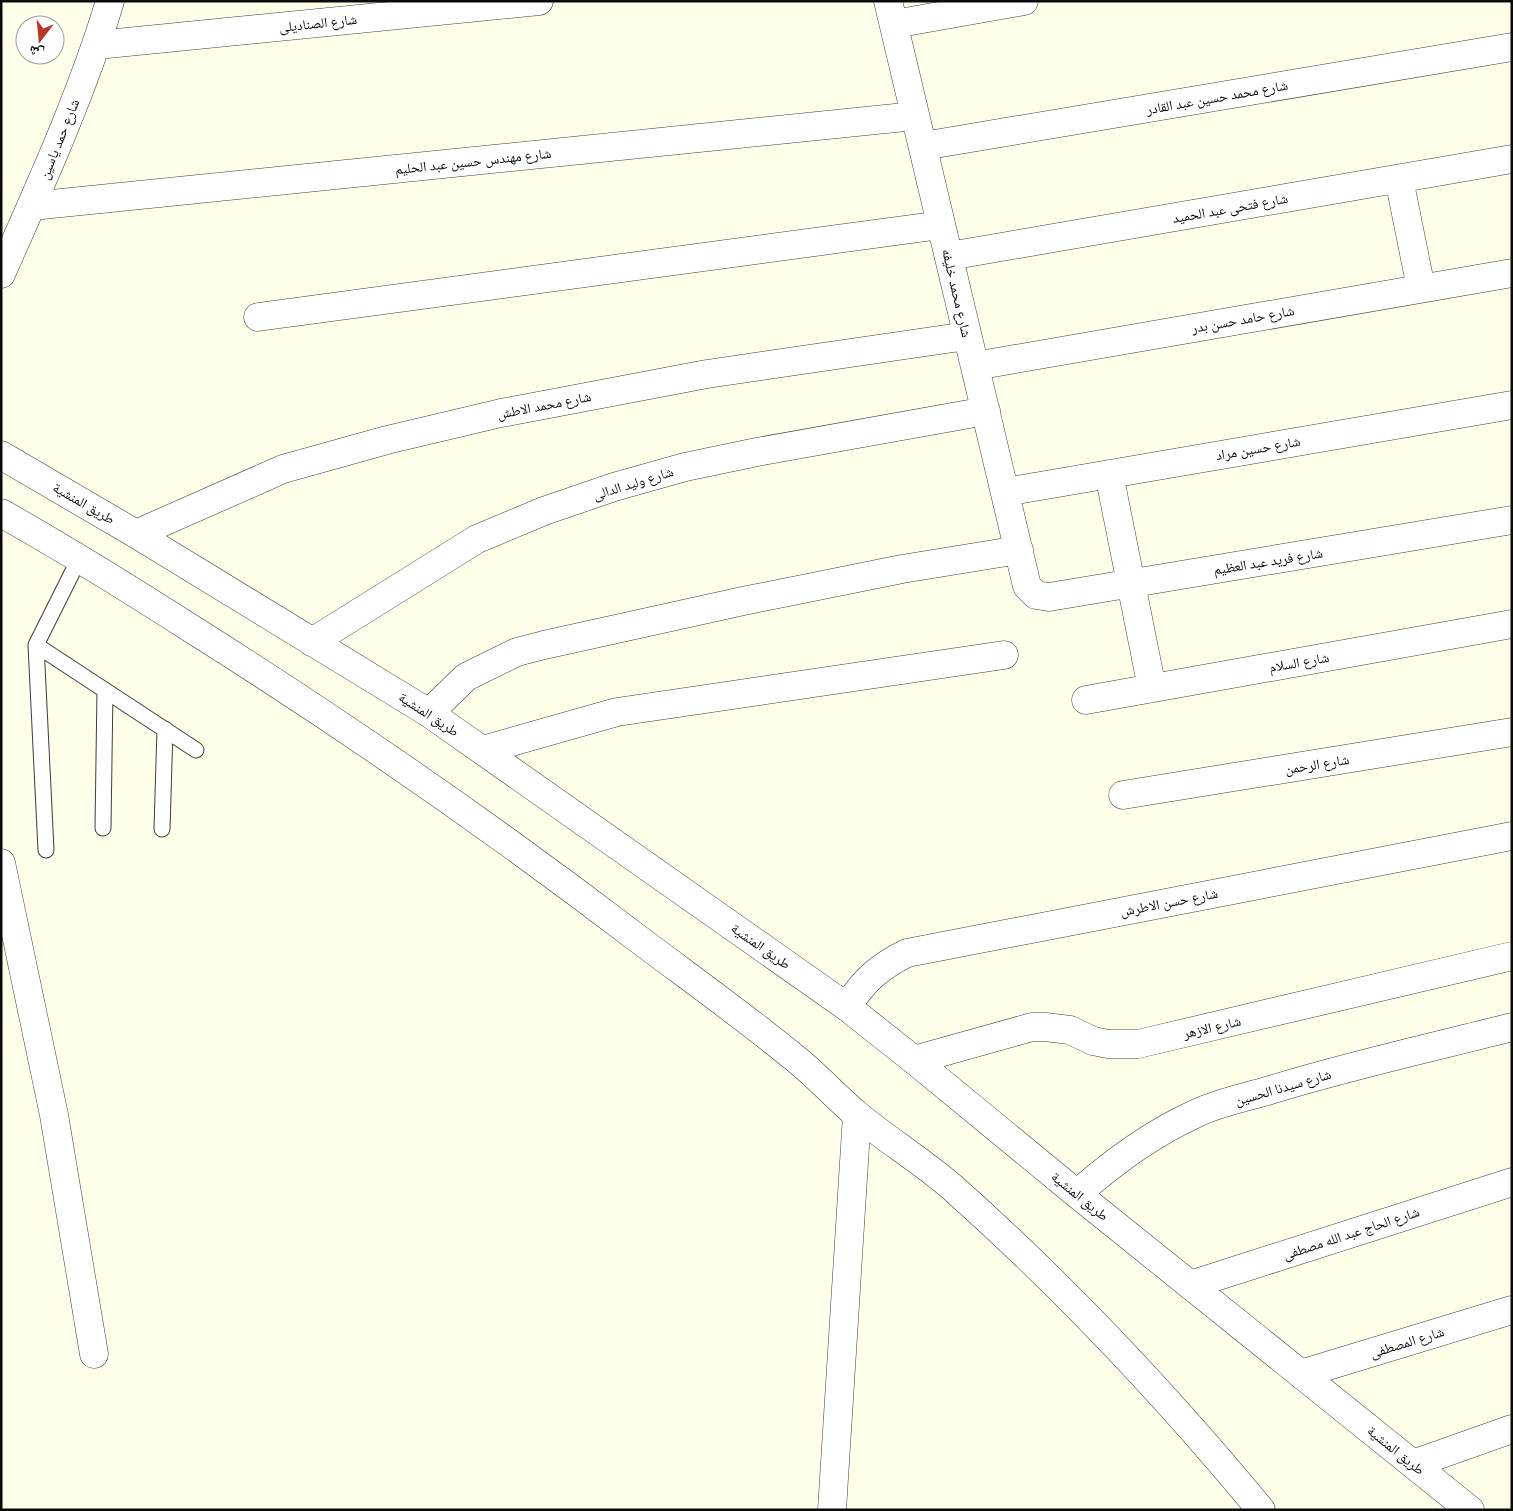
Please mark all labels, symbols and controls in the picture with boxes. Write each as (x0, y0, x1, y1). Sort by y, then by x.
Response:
street label: شارع الصناديلى (278, 9, 358, 37)
north arrow (15, 15, 65, 65)
text: ش (26, 41, 46, 64)
street label: شارع محمد حسين عبد القادر (1144, 75, 1289, 119)
street label: شارع حمد ياسين (34, 96, 84, 182)
street label: شارع مهندس حسين عبد الحليم (394, 143, 552, 179)
street label: شارع فتحى عبد الحميد (1171, 188, 1289, 228)
street label: شارع محمد خليفه (937, 247, 977, 339)
street label: شارع حامد حسن بدر (1189, 300, 1296, 338)
street label: شارع محمد الاطش (495, 386, 593, 424)
street label: شارع حسين مراد (1214, 431, 1302, 465)
street label: شارع وليد الدالى (590, 461, 676, 505)
street label: طريق المنشية (49, 477, 119, 529)
street label: شارع فريد عبد العظيم (1212, 542, 1324, 580)
street label: شارع السلام (1267, 647, 1331, 677)
street label: طريق المنشية (395, 687, 463, 741)
street label: شارع الرحمن (1283, 749, 1351, 779)
street label: شارع حسن الاطرش (1118, 883, 1220, 921)
street label: طريق المنشية (727, 918, 795, 974)
street label: شارع الازهر (1180, 1011, 1243, 1044)
street label: شارع سيدنا الحسين (1232, 1064, 1334, 1110)
street label: طريق المنشية (1047, 1167, 1113, 1225)
street label: شارع الحاج عبد الله مصطفى (1280, 1201, 1422, 1265)
street label: شارع المصطفى (1367, 1321, 1447, 1363)
street label: طريق المنشية (1363, 1421, 1429, 1479)

